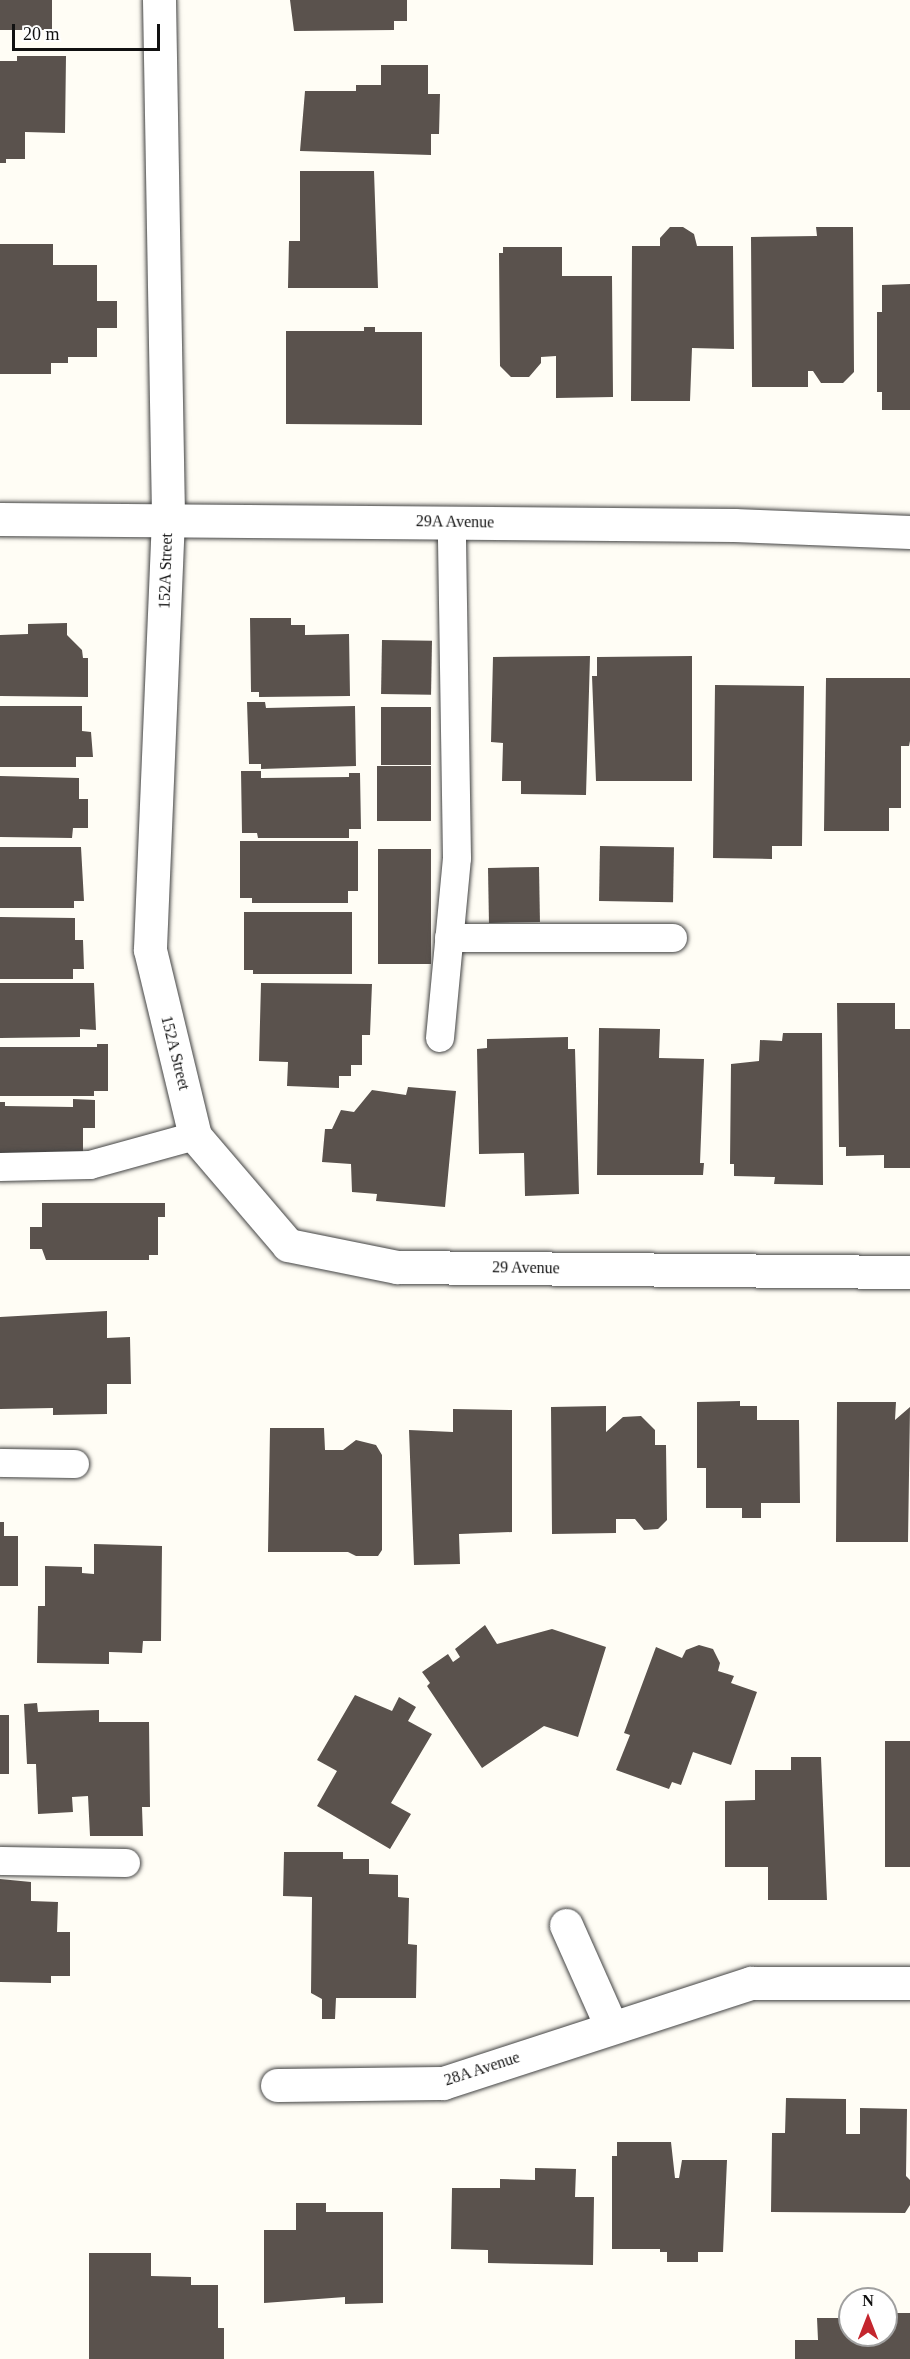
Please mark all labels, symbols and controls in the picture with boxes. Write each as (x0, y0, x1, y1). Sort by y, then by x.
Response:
scale bar (15, 12, 164, 50)
text: 20 m (23, 24, 60, 44)
street label: 29A Avenue (415, 512, 495, 532)
street label: 152A Street (155, 532, 177, 610)
street label: 152A Street (156, 1013, 194, 1093)
street label: 29 Avenue (492, 1258, 560, 1278)
street label: 28A Avenue (441, 2047, 523, 2091)
north arrow (838, 2287, 898, 2347)
text: N (862, 2292, 874, 2309)

